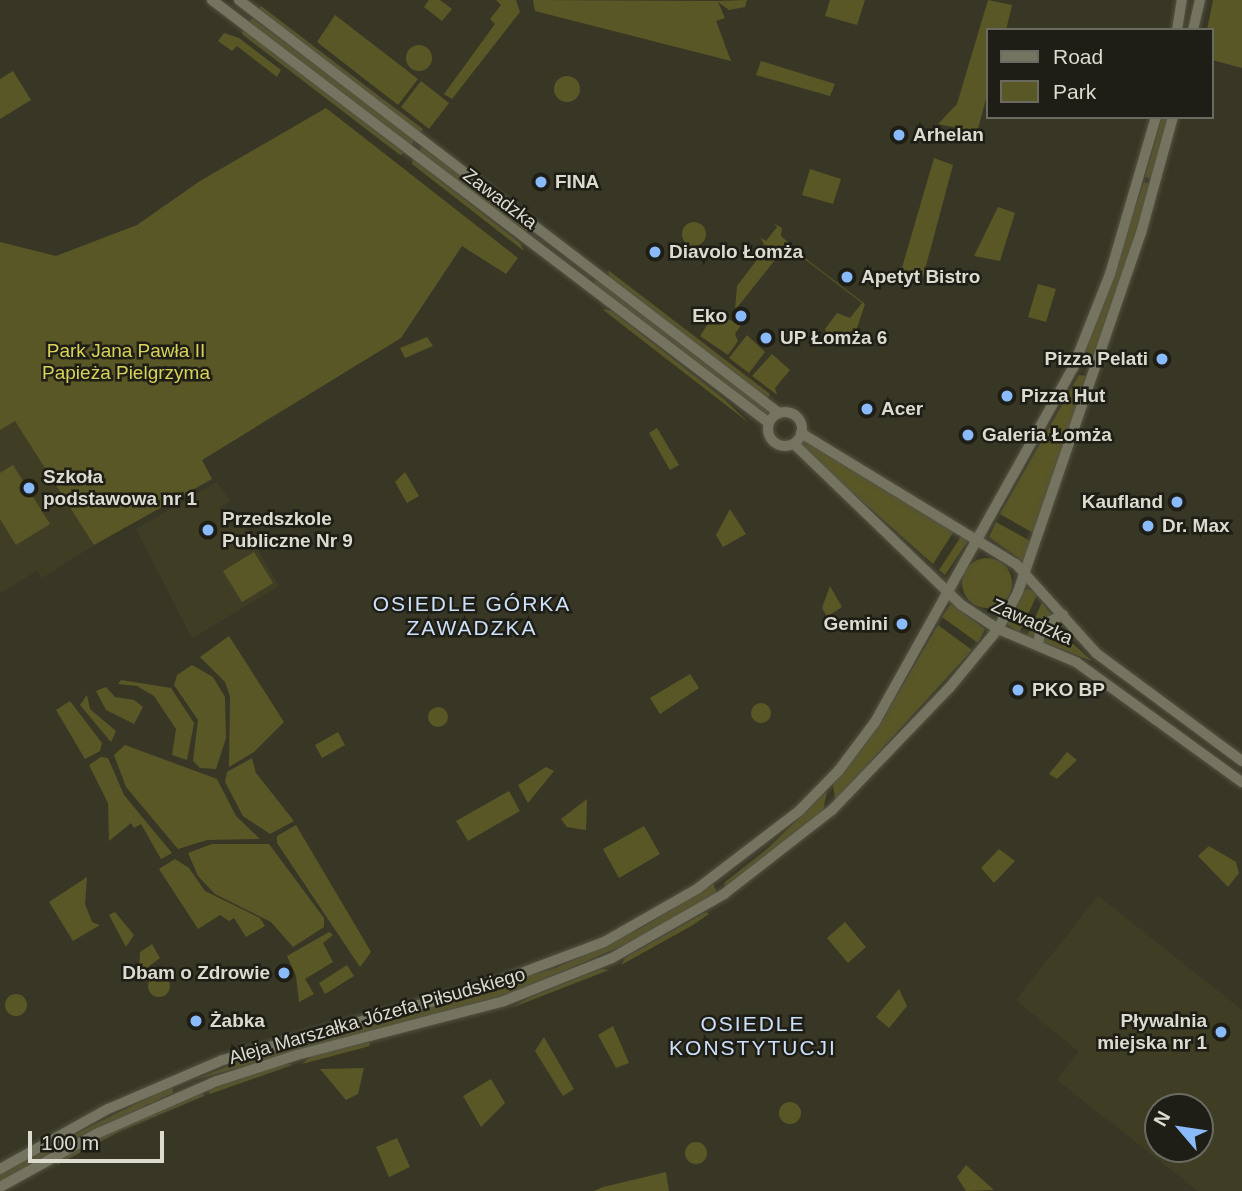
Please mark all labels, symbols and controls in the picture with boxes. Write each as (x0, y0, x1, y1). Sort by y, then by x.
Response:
legend (986, 28, 1214, 119)
text: Road (1053, 45, 1103, 68)
text: Park (1053, 80, 1096, 103)
place label: Arhelan (913, 124, 984, 146)
marker: Arhelan (891, 127, 907, 143)
street label: Zawadzka (459, 164, 541, 234)
place label: FINA (555, 171, 599, 193)
marker: FINA (533, 174, 549, 190)
place label: Diavolo Łomża (669, 241, 803, 263)
marker: Diavolo Łomża (647, 244, 663, 260)
place label: Apetyt Bistro (861, 266, 980, 288)
marker: Apetyt Bistro (839, 269, 855, 285)
place label: Eko (692, 305, 727, 327)
marker: Eko (733, 308, 749, 324)
place label: UP Łomża 6 (780, 327, 888, 349)
marker: UP Łomża 6 (758, 330, 774, 346)
park label: Park Jana Pawła II Papieża Pielgrzyma (42, 340, 210, 384)
place label: Pizza Pelati (1045, 348, 1148, 370)
marker: Pizza Pelati (1154, 351, 1170, 367)
place label: Pizza Hut (1021, 385, 1105, 407)
marker: Pizza Hut (999, 388, 1015, 404)
place label: Acer (881, 398, 923, 420)
marker: Acer (859, 401, 875, 417)
place label: Galeria Łomża (982, 424, 1112, 446)
marker: Galeria Łomża (960, 427, 976, 443)
place label: Szkoła podstawowa nr 1 (43, 466, 197, 510)
marker: Szkoła podstawowa nr 1 (21, 480, 37, 496)
place label: Kaufland (1082, 491, 1163, 513)
marker: Kaufland (1169, 494, 1185, 510)
place label: Przedszkole Publiczne Nr 9 (222, 508, 353, 552)
place label: Dr. Max (1162, 515, 1230, 537)
marker: Dr. Max (1140, 518, 1156, 534)
marker: Przedszkole Publiczne Nr 9 (200, 522, 216, 538)
district label: OSIEDLE GÓRKA ZAWADZKA (374, 591, 570, 641)
street label: Zawadzka (988, 594, 1076, 650)
place label: Gemini (824, 613, 888, 635)
marker: Gemini (894, 616, 910, 632)
place label: PKO BP (1032, 679, 1105, 701)
marker: PKO BP (1010, 682, 1026, 698)
place label: Dbam o Zdrowie (122, 962, 270, 984)
street label: Aleja Marszałka Józefa Piłsudskiego (226, 963, 528, 1069)
marker: Dbam o Zdrowie (276, 965, 292, 981)
place label: Żabka (210, 1010, 265, 1032)
place label: Pływalnia miejska nr 1 (1097, 1010, 1207, 1054)
district label: OSIEDLE KONSTYTUCJI (670, 1011, 836, 1061)
marker: Żabka (188, 1013, 204, 1029)
marker: Pływalnia miejska nr 1 (1213, 1024, 1229, 1040)
north arrow (1144, 1093, 1214, 1163)
text: N (1149, 1107, 1174, 1130)
scale bar (32, 1118, 168, 1162)
text: 100 m (41, 1131, 99, 1154)

